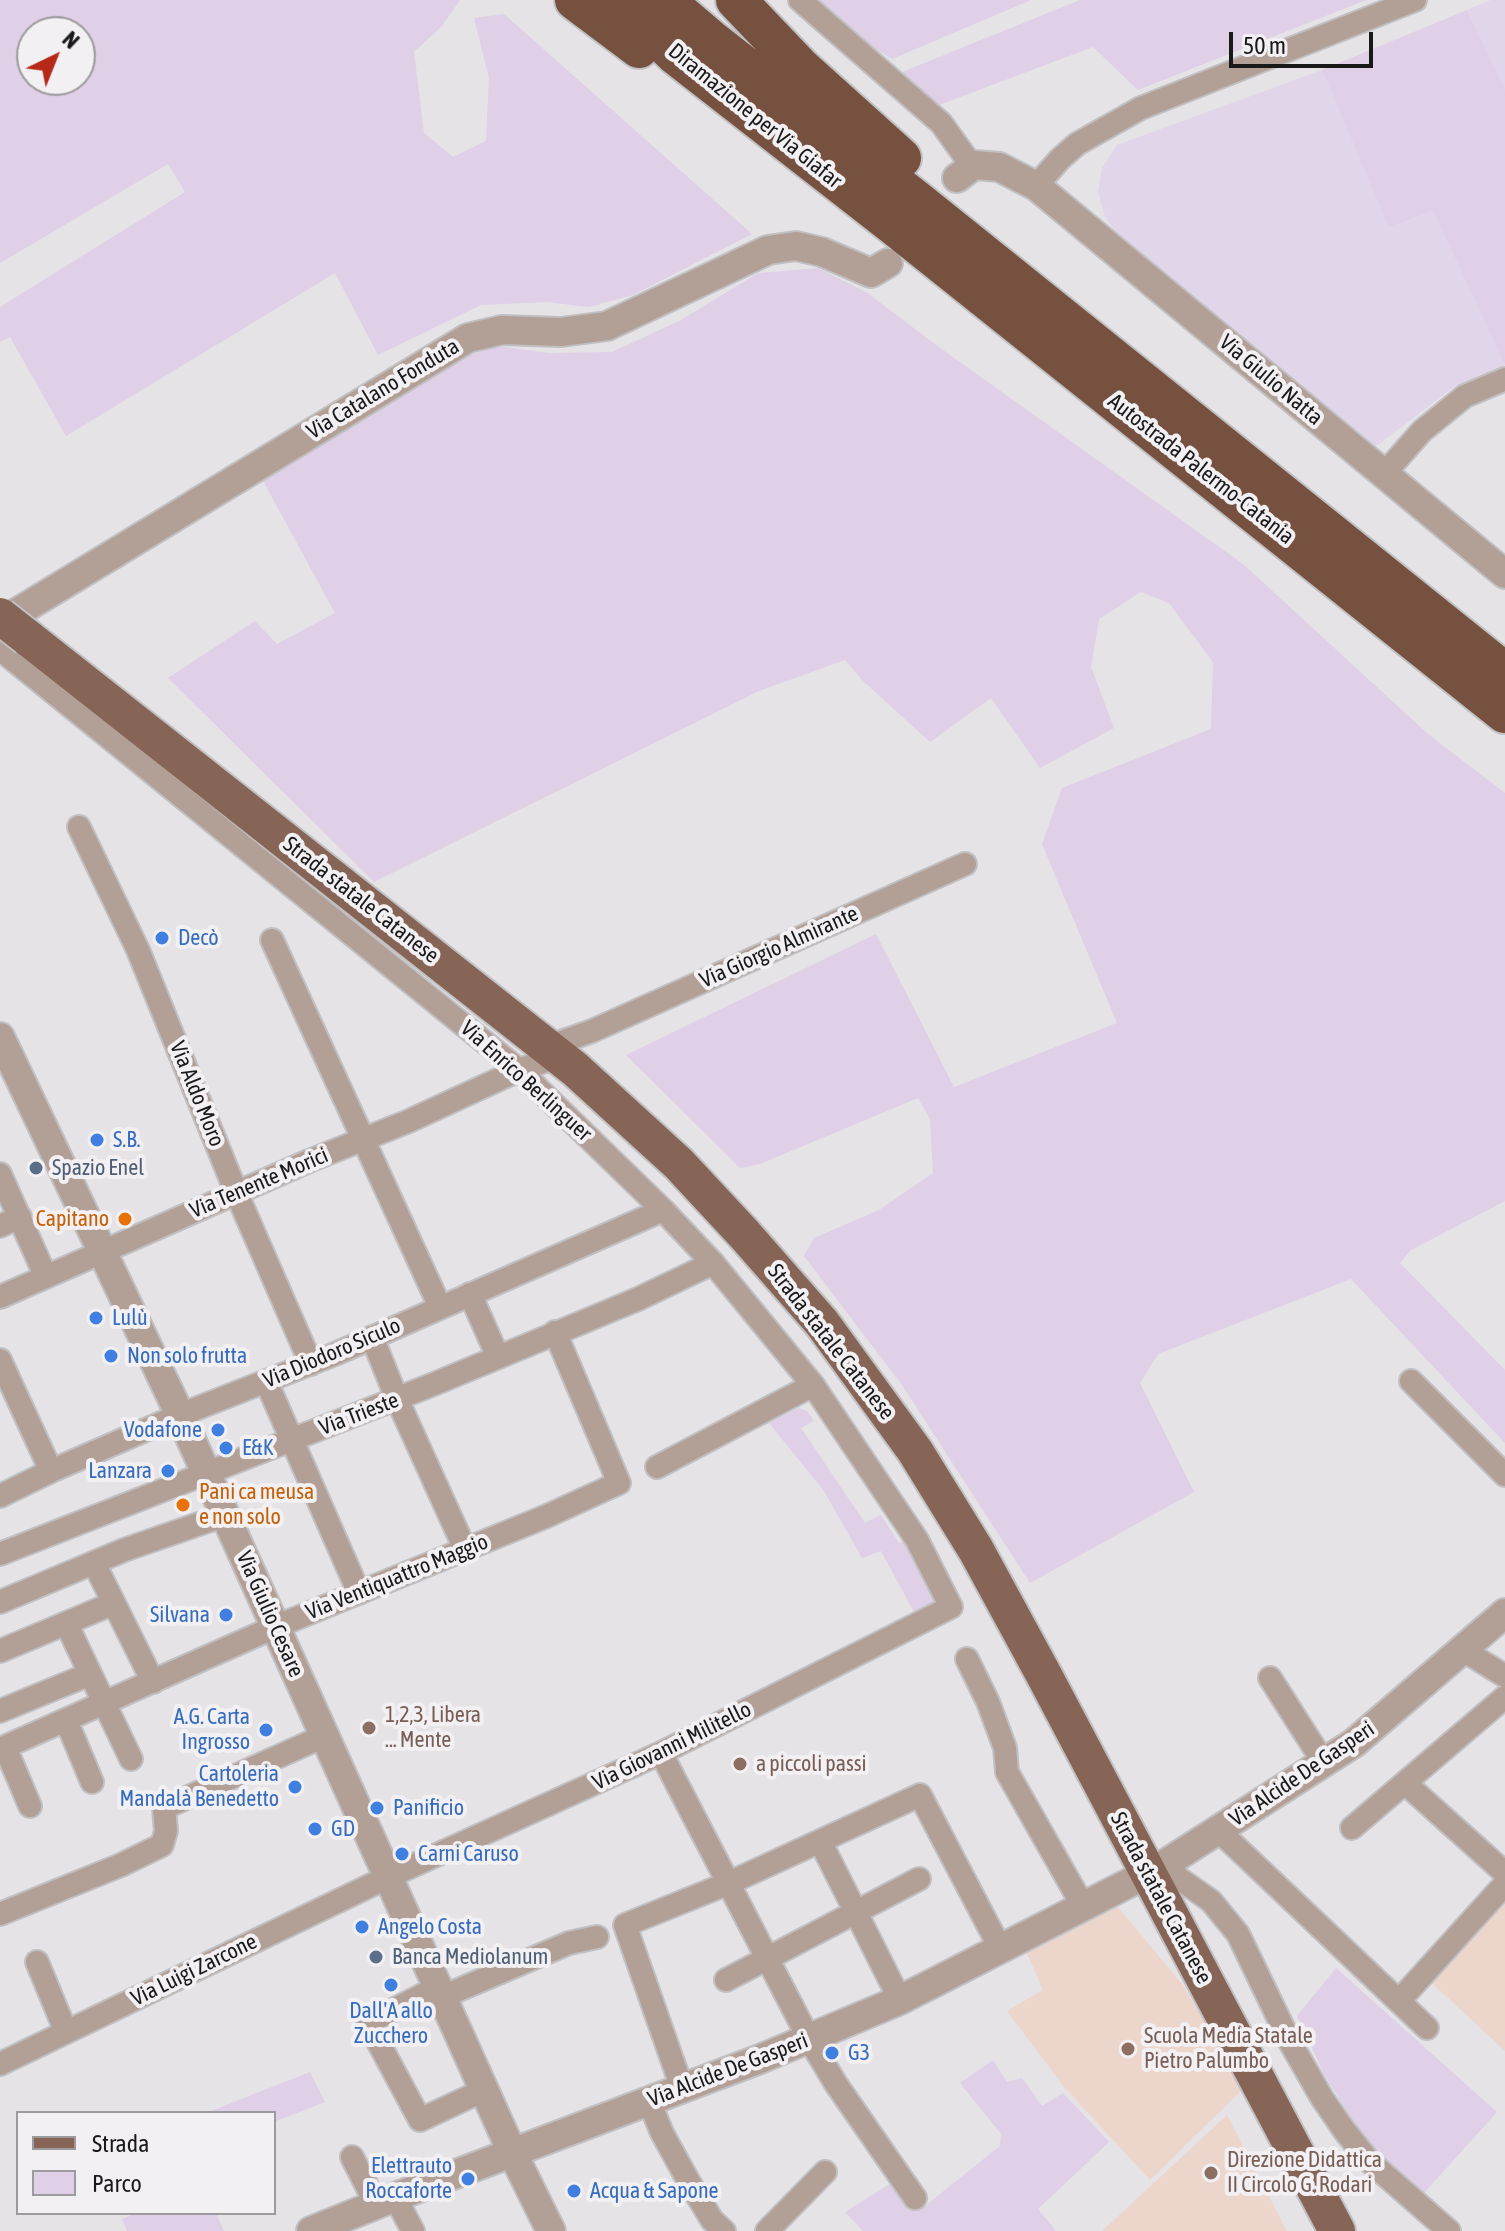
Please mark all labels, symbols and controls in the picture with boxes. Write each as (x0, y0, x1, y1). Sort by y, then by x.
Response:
north arrow (16, 16, 96, 96)
scale bar (1233, 16, 1377, 66)
text: N (57, 26, 85, 54)
text: 50 m (1243, 32, 1286, 59)
street label: Diramazione per Via Giafar (663, 38, 847, 194)
street label: Via Giulio Natta (1214, 329, 1328, 431)
street label: Via Catalano Fonduta (302, 333, 464, 445)
street label: Autostrada Palermo-Catania (1103, 388, 1299, 550)
street label: Strada statale Catanese (278, 831, 444, 969)
street label: Via Giorgio Almirante (696, 900, 862, 994)
place label: Decò (178, 925, 219, 951)
marker: Decò (153, 929, 171, 947)
street label: Via Enrico Berlinguer (455, 1015, 597, 1147)
street label: Via Aldo Moro (164, 1038, 230, 1150)
place label: S.B. (113, 1127, 140, 1153)
marker: S.B. (88, 1131, 106, 1149)
street label: Via Tenente Morici (186, 1142, 332, 1224)
place label: Spazio Enel (52, 1155, 144, 1181)
marker: Spazio Enel (27, 1159, 45, 1177)
place label: Capitano (36, 1206, 109, 1232)
marker: Capitano (116, 1210, 134, 1228)
street label: Strada statale Catanese (762, 1259, 900, 1425)
place label: Lulù (112, 1305, 148, 1331)
marker: Lulù (87, 1309, 105, 1327)
street label: Via Diodoro Siculo (259, 1312, 405, 1394)
place label: Non solo frutta (127, 1343, 247, 1369)
marker: Non solo frutta (102, 1347, 120, 1365)
street label: Via Trieste (316, 1387, 402, 1441)
place label: Vodafone (124, 1417, 202, 1443)
marker: Vodafone (209, 1421, 227, 1439)
place label: E&K (242, 1435, 274, 1461)
marker: E&K (217, 1439, 235, 1457)
place label: Lanzara (88, 1458, 152, 1484)
marker: Lanzara (159, 1462, 177, 1480)
place label: Pani ca meusa e non solo (199, 1479, 314, 1530)
marker: Pani ca meusa e non solo (174, 1496, 192, 1514)
street label: Via Ventiquattro Maggio (302, 1528, 492, 1626)
street label: Via Giulio Cesare (230, 1547, 310, 1681)
place label: Silvana (150, 1602, 210, 1628)
marker: Silvana (217, 1606, 235, 1624)
street label: Via Giovanni Militello (588, 1696, 756, 1796)
place label: 1,2,3, Libera ... Mente (385, 1702, 481, 1754)
place label: A.G. Carta Ingrosso (174, 1704, 250, 1756)
street label: Via Alcide De Gasperi (1225, 1716, 1379, 1832)
marker: 1,2,3, Libera ... Mente (360, 1719, 378, 1737)
marker: A.G. Carta Ingrosso (257, 1721, 275, 1739)
place label: a piccoli passi (756, 1751, 867, 1777)
marker: a piccoli passi (731, 1755, 749, 1773)
place label: Cartoleria Mandalà Benedetto (119, 1761, 279, 1812)
marker: Cartoleria Mandalà Benedetto (286, 1778, 304, 1796)
place label: Panificio (393, 1795, 464, 1821)
marker: Panificio (368, 1799, 386, 1817)
street label: Strada statale Catanese (1105, 1808, 1217, 1988)
place label: GD (331, 1816, 355, 1842)
marker: GD (306, 1820, 324, 1838)
place label: Carni Caruso (418, 1841, 519, 1867)
marker: Carni Caruso (393, 1845, 411, 1863)
place label: Angelo Costa (378, 1914, 482, 1940)
marker: Angelo Costa (353, 1918, 371, 1936)
street label: Via Luigi Zarcone (127, 1928, 261, 2012)
place label: Banca Mediolanum (392, 1944, 548, 1970)
marker: Banca Mediolanum (367, 1948, 385, 1966)
marker: Dall'A allo Zucchero (382, 1976, 400, 1994)
place label: Dall'A allo Zucchero (349, 1998, 433, 2050)
place label: Scuola Media Statale Pietro Palumbo (1144, 2023, 1313, 2074)
street label: Via Alcide De Gasperi (644, 2027, 812, 2113)
place label: G3 (848, 2040, 870, 2066)
marker: Scuola Media Statale Pietro Palumbo (1119, 2040, 1137, 2058)
marker: G3 (823, 2044, 841, 2062)
legend (16, 2111, 276, 2215)
text: Strada (92, 2130, 149, 2157)
place label: Direzione Didattica II Circolo G. Rodari (1227, 2147, 1382, 2198)
place label: Elettrauto Roccaforte (365, 2153, 452, 2204)
marker: Direzione Didattica II Circolo G. Rodari (1202, 2164, 1220, 2182)
text: Parco (92, 2170, 142, 2197)
marker: Elettrauto Roccaforte (459, 2170, 477, 2188)
place label: Acqua & Sapone (590, 2178, 719, 2204)
marker: Acqua & Sapone (565, 2182, 583, 2200)

